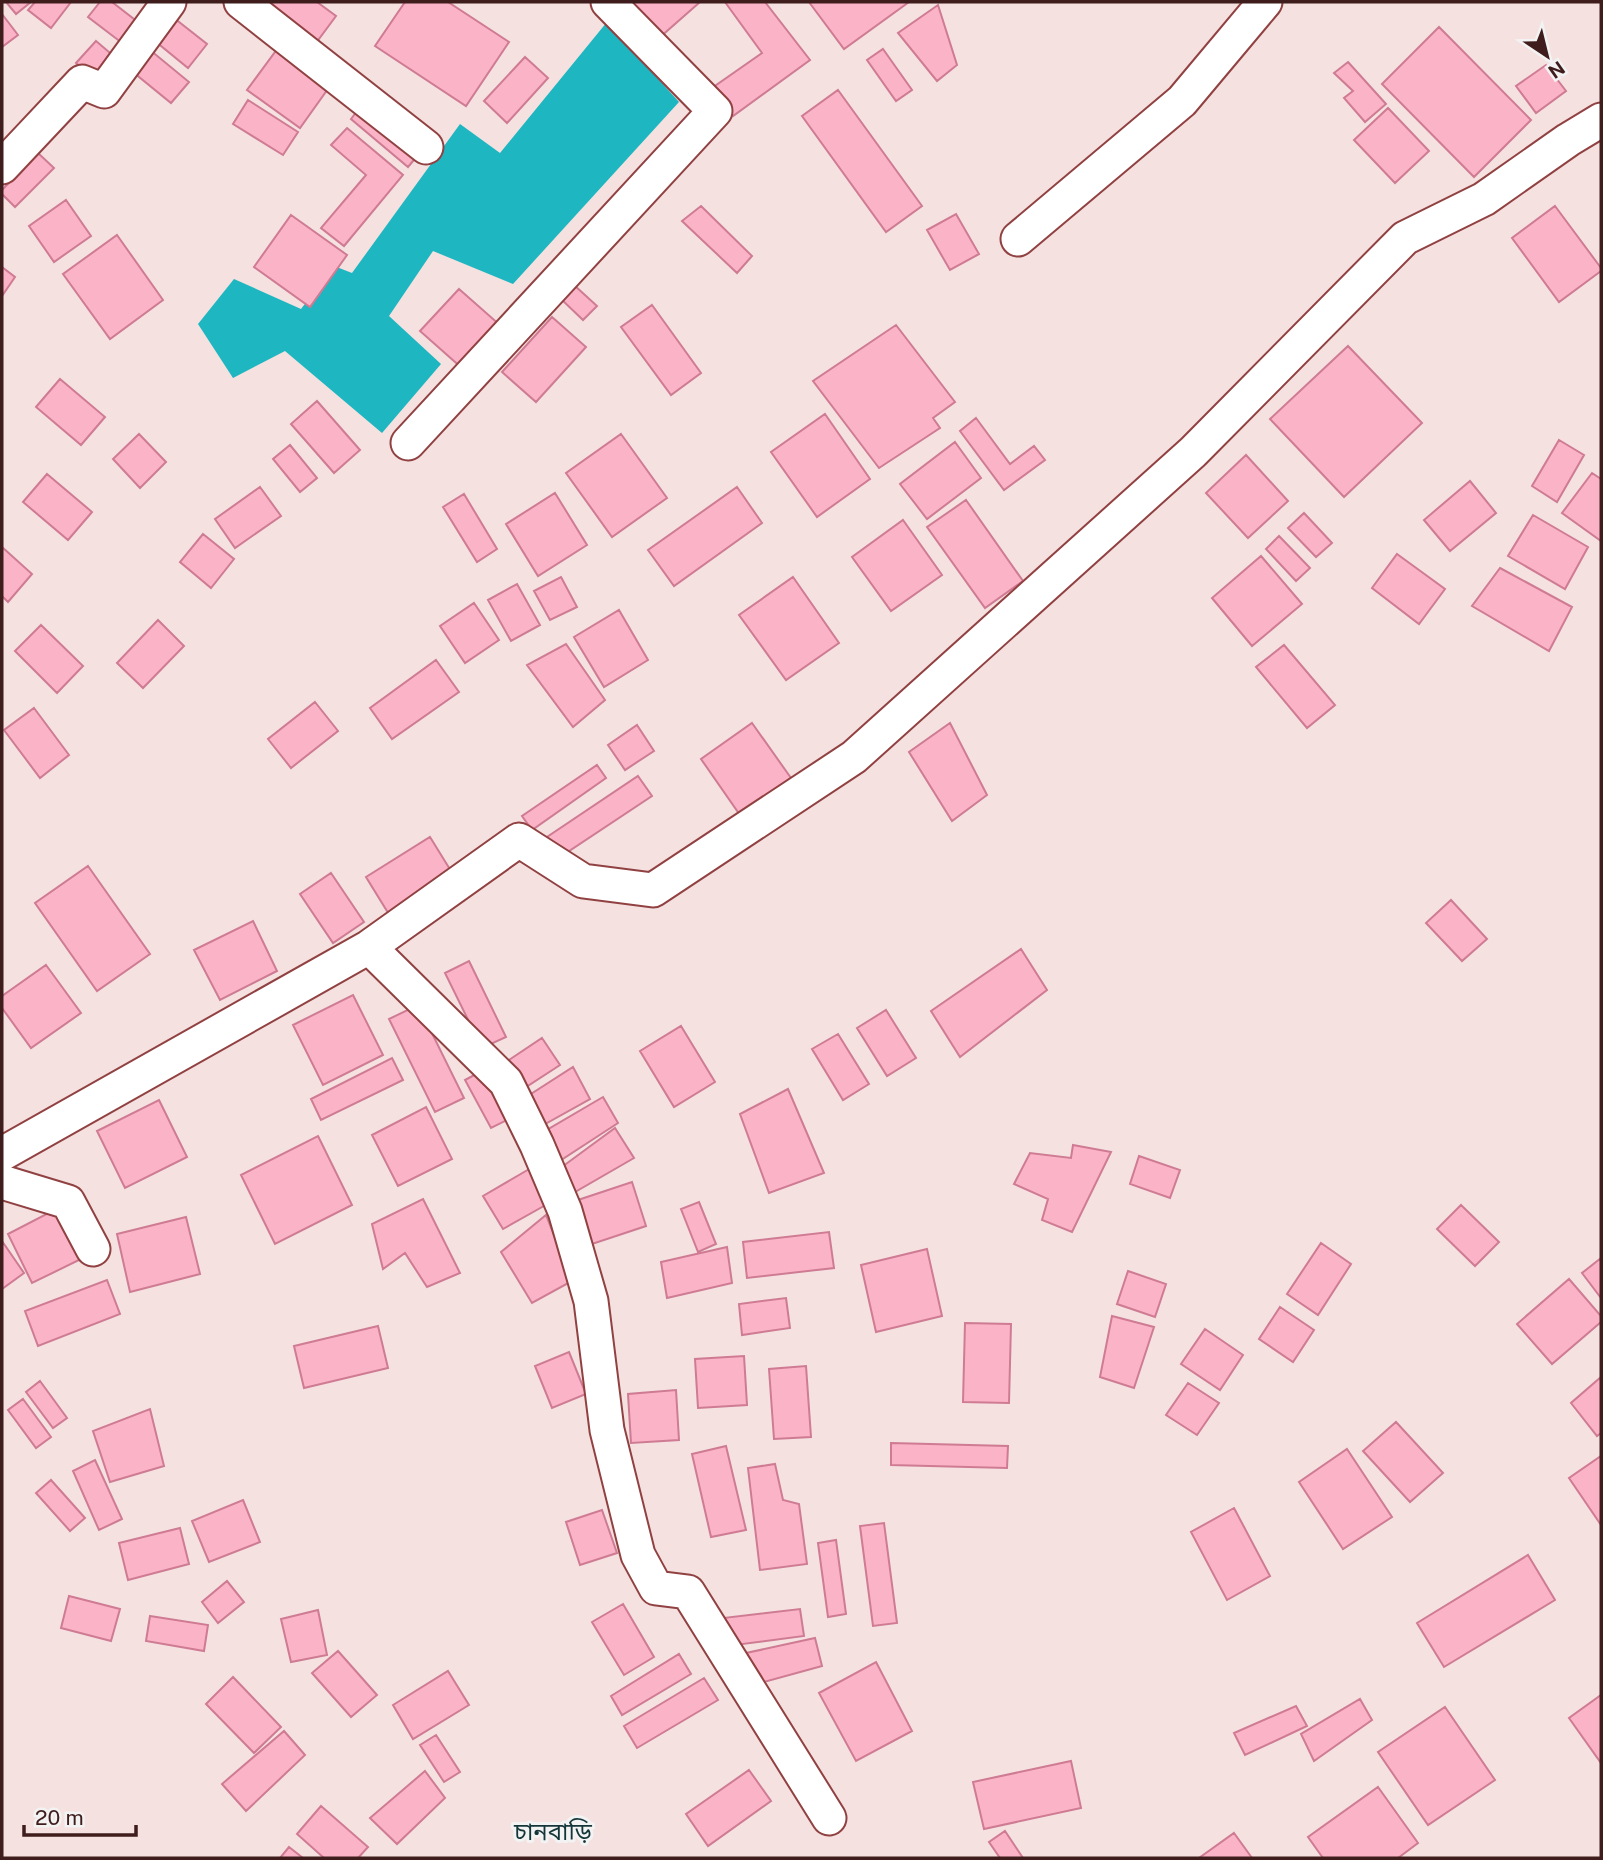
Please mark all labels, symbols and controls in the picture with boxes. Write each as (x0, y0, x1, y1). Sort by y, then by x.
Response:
north arrow (1512, 21, 1582, 91)
text: N (1544, 57, 1569, 83)
scale bar (24, 1794, 136, 1838)
text: 20 m (35, 1805, 84, 1830)
district label: চানবাড়ি (513, 1817, 593, 1845)

